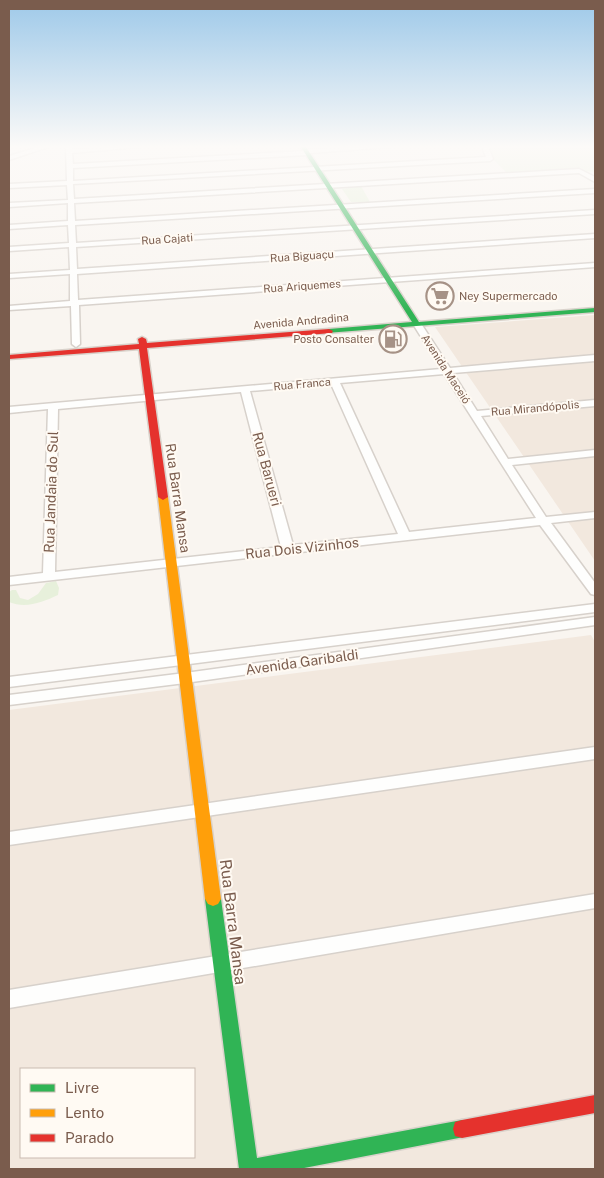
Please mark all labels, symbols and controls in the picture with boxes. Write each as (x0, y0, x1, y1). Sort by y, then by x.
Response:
street label: Rua Cajati (141, 231, 193, 247)
street label: Rua Biguaçu (270, 248, 334, 265)
street label: Rua Ariquemes (263, 277, 342, 295)
supermarket icon: Ney Supermercado (425, 281, 455, 311)
place label: Ney Supermercado (459, 290, 558, 302)
street label: Avenida Andradina (253, 311, 349, 331)
fuel station icon: Posto Consalter (378, 324, 408, 354)
street label: Avenida Maceió (419, 332, 473, 406)
place label: Posto Consalter (293, 333, 374, 345)
street label: Rua Franca (273, 376, 331, 392)
street label: Rua Mirandópolis (490, 398, 580, 418)
street label: Rua Barueri (249, 430, 285, 508)
street label: Rua Jandaia do Sul (41, 431, 61, 553)
street label: Rua Barra Mansa (162, 442, 194, 554)
street label: Rua Dois Vizinhos (244, 534, 360, 562)
street label: Avenida Garibaldi (245, 646, 359, 678)
street label: Rua Barra Mansa (216, 858, 250, 986)
legend (20, 1068, 195, 1158)
text: Livre (65, 1079, 99, 1096)
text: Lento (65, 1104, 104, 1121)
text: Parado (65, 1129, 114, 1146)

